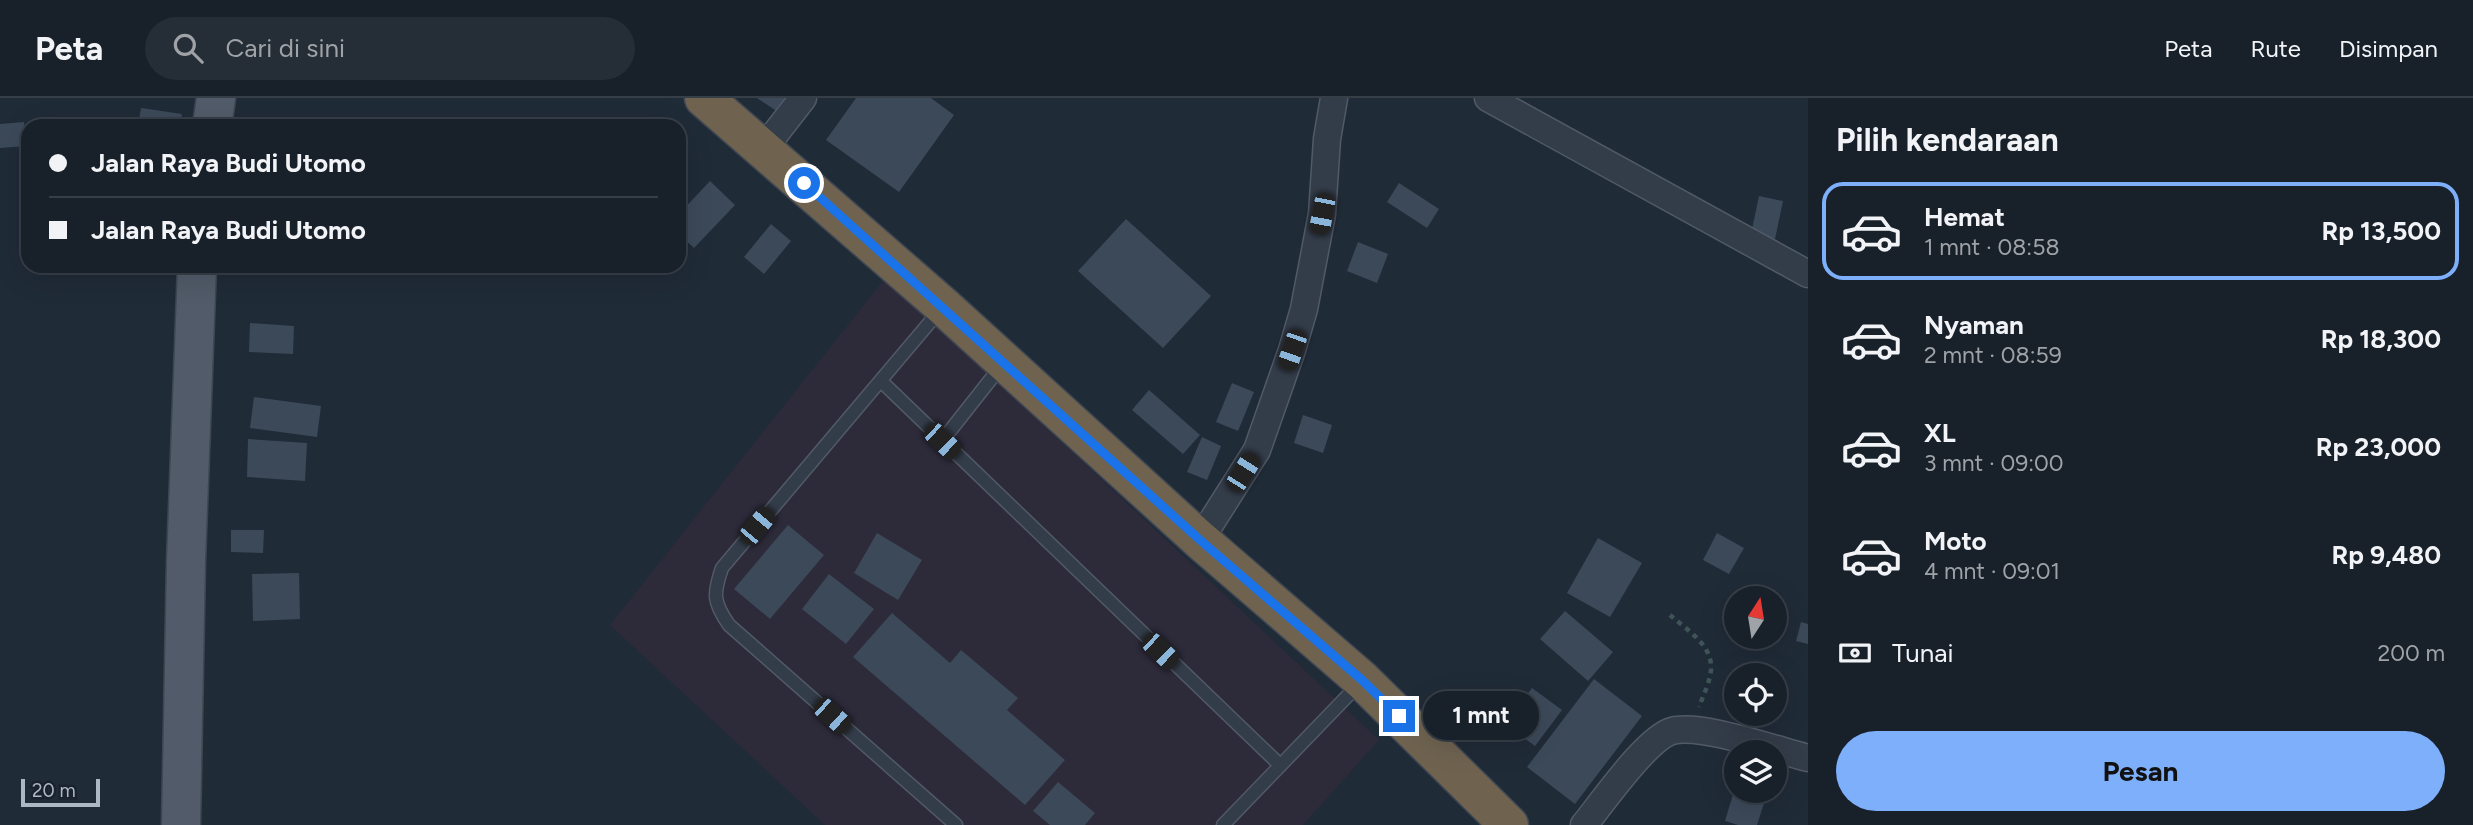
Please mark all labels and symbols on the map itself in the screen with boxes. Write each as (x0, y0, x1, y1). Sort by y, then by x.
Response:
route start (788, 167, 820, 199)
car (1308, 191, 1337, 237)
car (1276, 327, 1309, 373)
car (920, 419, 965, 463)
car (1223, 449, 1264, 495)
car (736, 503, 779, 549)
north arrow (1724, 586, 1787, 649)
car (1138, 629, 1183, 673)
callout: 1 mnt (1424, 692, 1539, 740)
car (810, 694, 855, 738)
route end (1383, 700, 1415, 732)
scale bar (21, 776, 100, 808)

